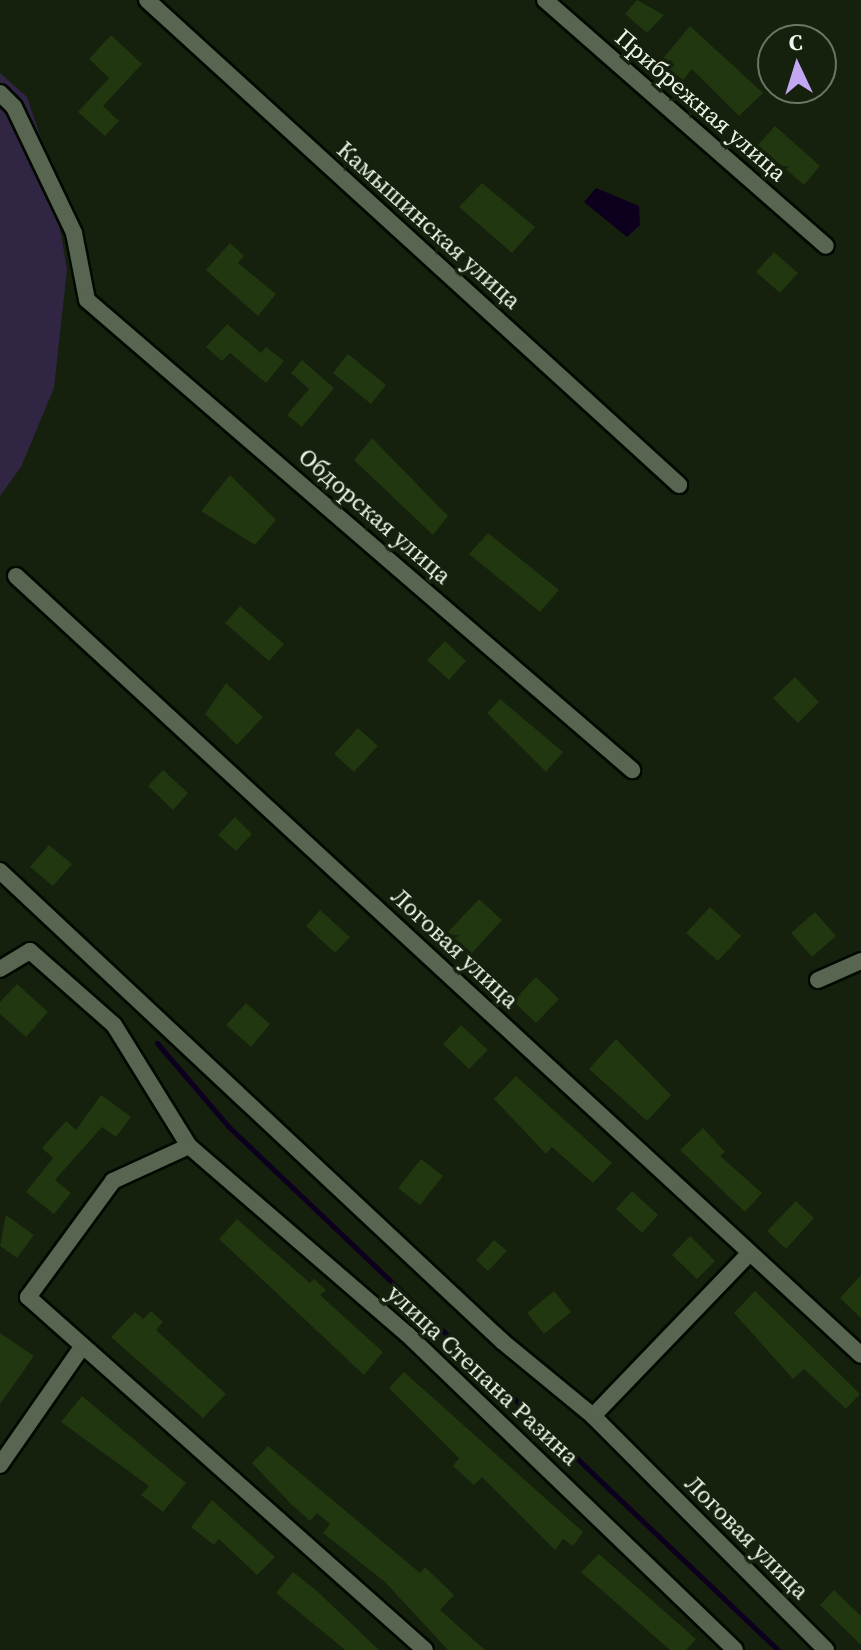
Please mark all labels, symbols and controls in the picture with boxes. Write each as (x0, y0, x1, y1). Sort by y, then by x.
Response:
street label: Прибрежная улица (609, 23, 793, 187)
north arrow (757, 24, 837, 104)
text: С (788, 27, 803, 57)
street label: Камышинская улица (331, 135, 527, 315)
street label: Обдорская улица (293, 442, 457, 590)
street label: Логовая улица (385, 882, 525, 1014)
street label: улица Степана Разина (381, 1279, 585, 1471)
street label: Логовая улица (679, 1469, 815, 1605)

